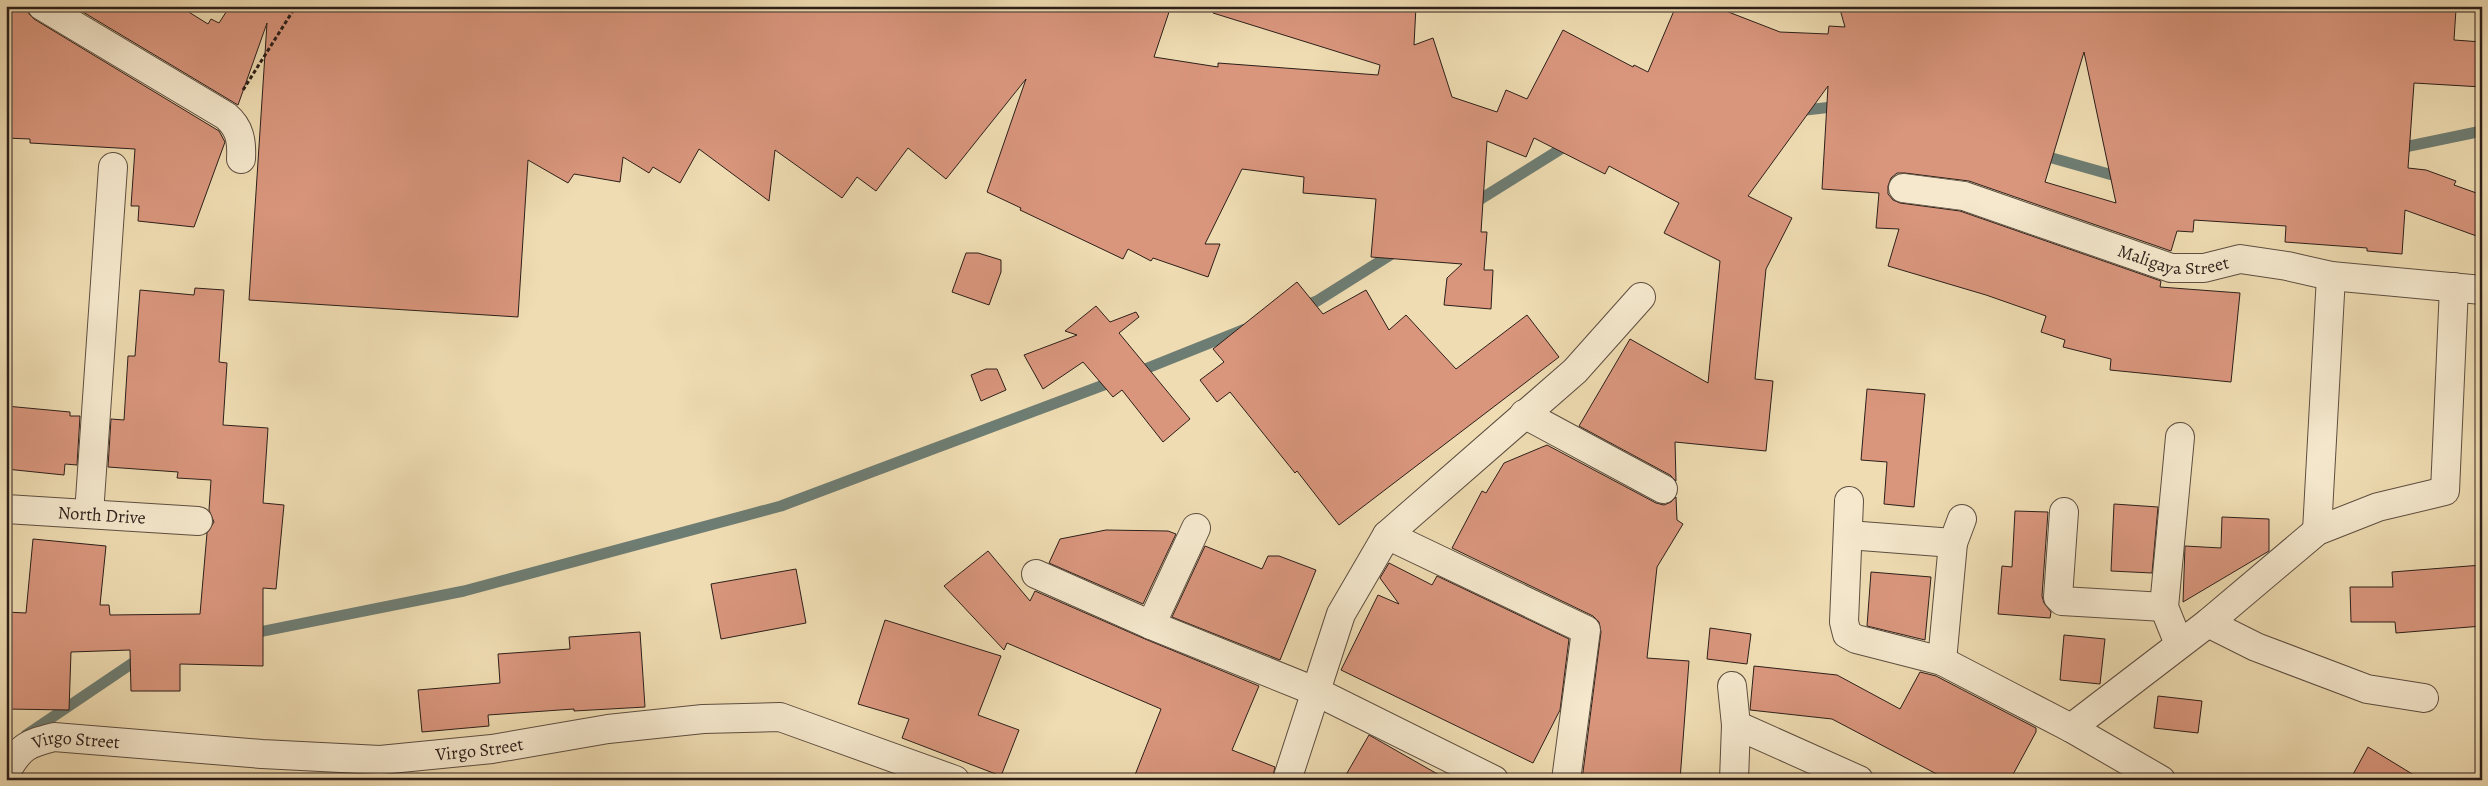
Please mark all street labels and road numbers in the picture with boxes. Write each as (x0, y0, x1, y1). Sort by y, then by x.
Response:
street label: Maligaya Street (2115, 238, 2231, 280)
street label: North Drive (57, 500, 147, 530)
street label: Virgo Street (28, 725, 121, 755)
street label: Virgo Street (434, 732, 525, 767)

